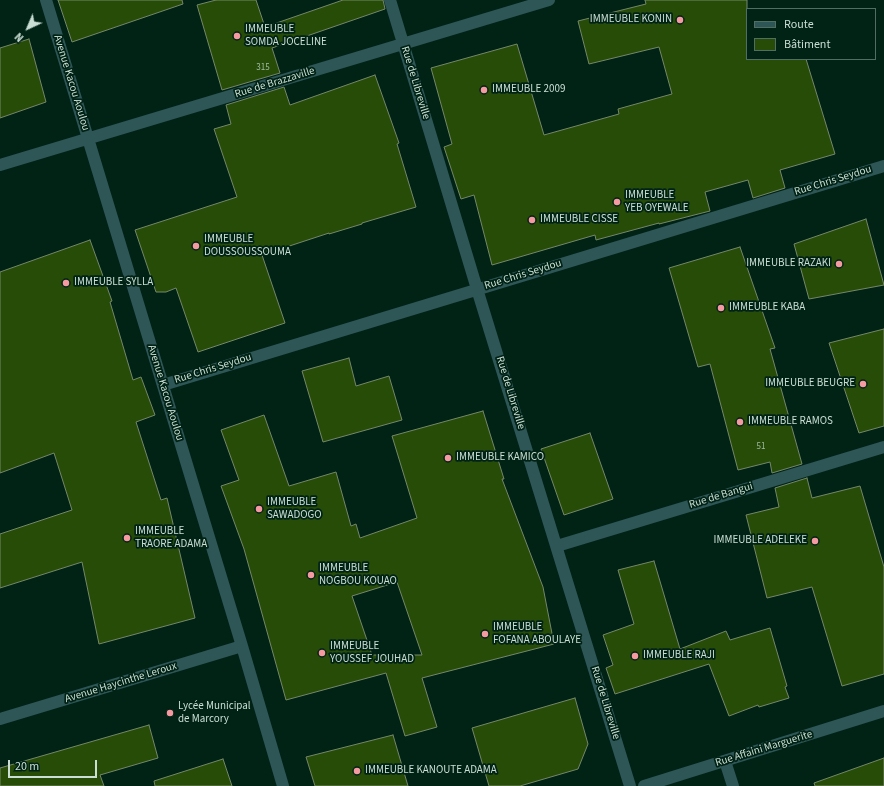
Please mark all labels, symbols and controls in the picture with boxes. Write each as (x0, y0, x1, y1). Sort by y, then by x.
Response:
north arrow (8, 8, 48, 48)
legend (746, 8, 876, 60)
place label: IMMEUBLE KONIN (590, 13, 672, 27)
marker: IMMEUBLE KONIN (675, 15, 685, 25)
text: Route (784, 16, 814, 33)
place label: IMMEUBLE SOMDA JOCELINE (245, 23, 327, 49)
text: N (11, 29, 27, 45)
marker: IMMEUBLE SOMDA JOCELINE (232, 31, 242, 41)
street label: Avenue Kacou Aoulou (50, 33, 92, 133)
text: Bâtiment (784, 36, 830, 53)
street label: Rue de Libreville (398, 45, 432, 121)
house number: 315 (256, 63, 270, 73)
street label: Rue de Brazzaville (233, 65, 317, 101)
place label: IMMEUBLE 2009 (492, 83, 565, 97)
marker: IMMEUBLE 2009 (479, 85, 489, 95)
street label: Rue Chris Seydou (793, 163, 873, 199)
place label: IMMEUBLE YEB OYEWALE (625, 189, 689, 215)
marker: IMMEUBLE YEB OYEWALE (612, 197, 622, 207)
place label: IMMEUBLE CISSE (540, 213, 618, 227)
marker: IMMEUBLE CISSE (527, 215, 537, 225)
place label: IMMEUBLE DOUSSOUSSOUMA (204, 233, 291, 259)
marker: IMMEUBLE DOUSSOUSSOUMA (191, 241, 201, 251)
street label: Rue Chris Seydou (483, 257, 563, 293)
place label: IMMEUBLE RAZAKI (746, 257, 831, 271)
marker: IMMEUBLE RAZAKI (834, 259, 844, 269)
place label: IMMEUBLE SYLLA (74, 276, 153, 290)
marker: IMMEUBLE SYLLA (61, 278, 71, 288)
place label: IMMEUBLE KABA (729, 301, 805, 315)
marker: IMMEUBLE KABA (716, 303, 726, 313)
street label: Avenue Kacou Aoulou (144, 343, 186, 443)
street label: Rue Chris Seydou (173, 351, 253, 387)
street label: Rue de Libreville (493, 355, 527, 431)
place label: IMMEUBLE BEUGRE (765, 377, 855, 391)
marker: IMMEUBLE BEUGRE (858, 379, 868, 389)
place label: IMMEUBLE RAMOS (748, 415, 833, 429)
marker: IMMEUBLE RAMOS (735, 417, 745, 427)
house number: 51 (757, 442, 765, 452)
place label: IMMEUBLE KAMICO (456, 451, 544, 465)
marker: IMMEUBLE KAMICO (443, 453, 453, 463)
street label: Rue de Bangui (688, 480, 754, 512)
place label: IMMEUBLE SAWADOGO (267, 496, 322, 522)
marker: IMMEUBLE SAWADOGO (254, 504, 264, 514)
place label: IMMEUBLE TRAORE ADAMA (135, 525, 207, 551)
marker: IMMEUBLE TRAORE ADAMA (122, 533, 132, 543)
place label: IMMEUBLE ADELEKE (714, 534, 807, 548)
marker: IMMEUBLE ADELEKE (810, 536, 820, 546)
place label: IMMEUBLE NOGBOU KOUAO (319, 562, 397, 588)
marker: IMMEUBLE NOGBOU KOUAO (306, 570, 316, 580)
place label: IMMEUBLE FOFANA ABOULAYE (493, 621, 581, 647)
marker: IMMEUBLE FOFANA ABOULAYE (480, 629, 490, 639)
place label: IMMEUBLE YOUSSEF JOUHAD (330, 640, 414, 666)
marker: IMMEUBLE YOUSSEF JOUHAD (317, 648, 327, 658)
place label: IMMEUBLE RAJI (643, 649, 715, 663)
marker: IMMEUBLE RAJI (630, 651, 640, 661)
street label: Avenue Haycinthe Leroux (63, 660, 179, 706)
street label: Rue de Libreville (588, 665, 622, 741)
place label: Lycée Municipal de Marcory (178, 700, 251, 726)
marker: Lycée Municipal de Marcory (165, 708, 175, 718)
street label: Rue Affaini Marguerite (714, 728, 814, 770)
scale bar (10, 752, 99, 778)
text: 20 m (15, 758, 39, 775)
place label: IMMEUBLE KANOUTE ADAMA (365, 764, 497, 778)
marker: IMMEUBLE KANOUTE ADAMA (352, 766, 362, 776)

